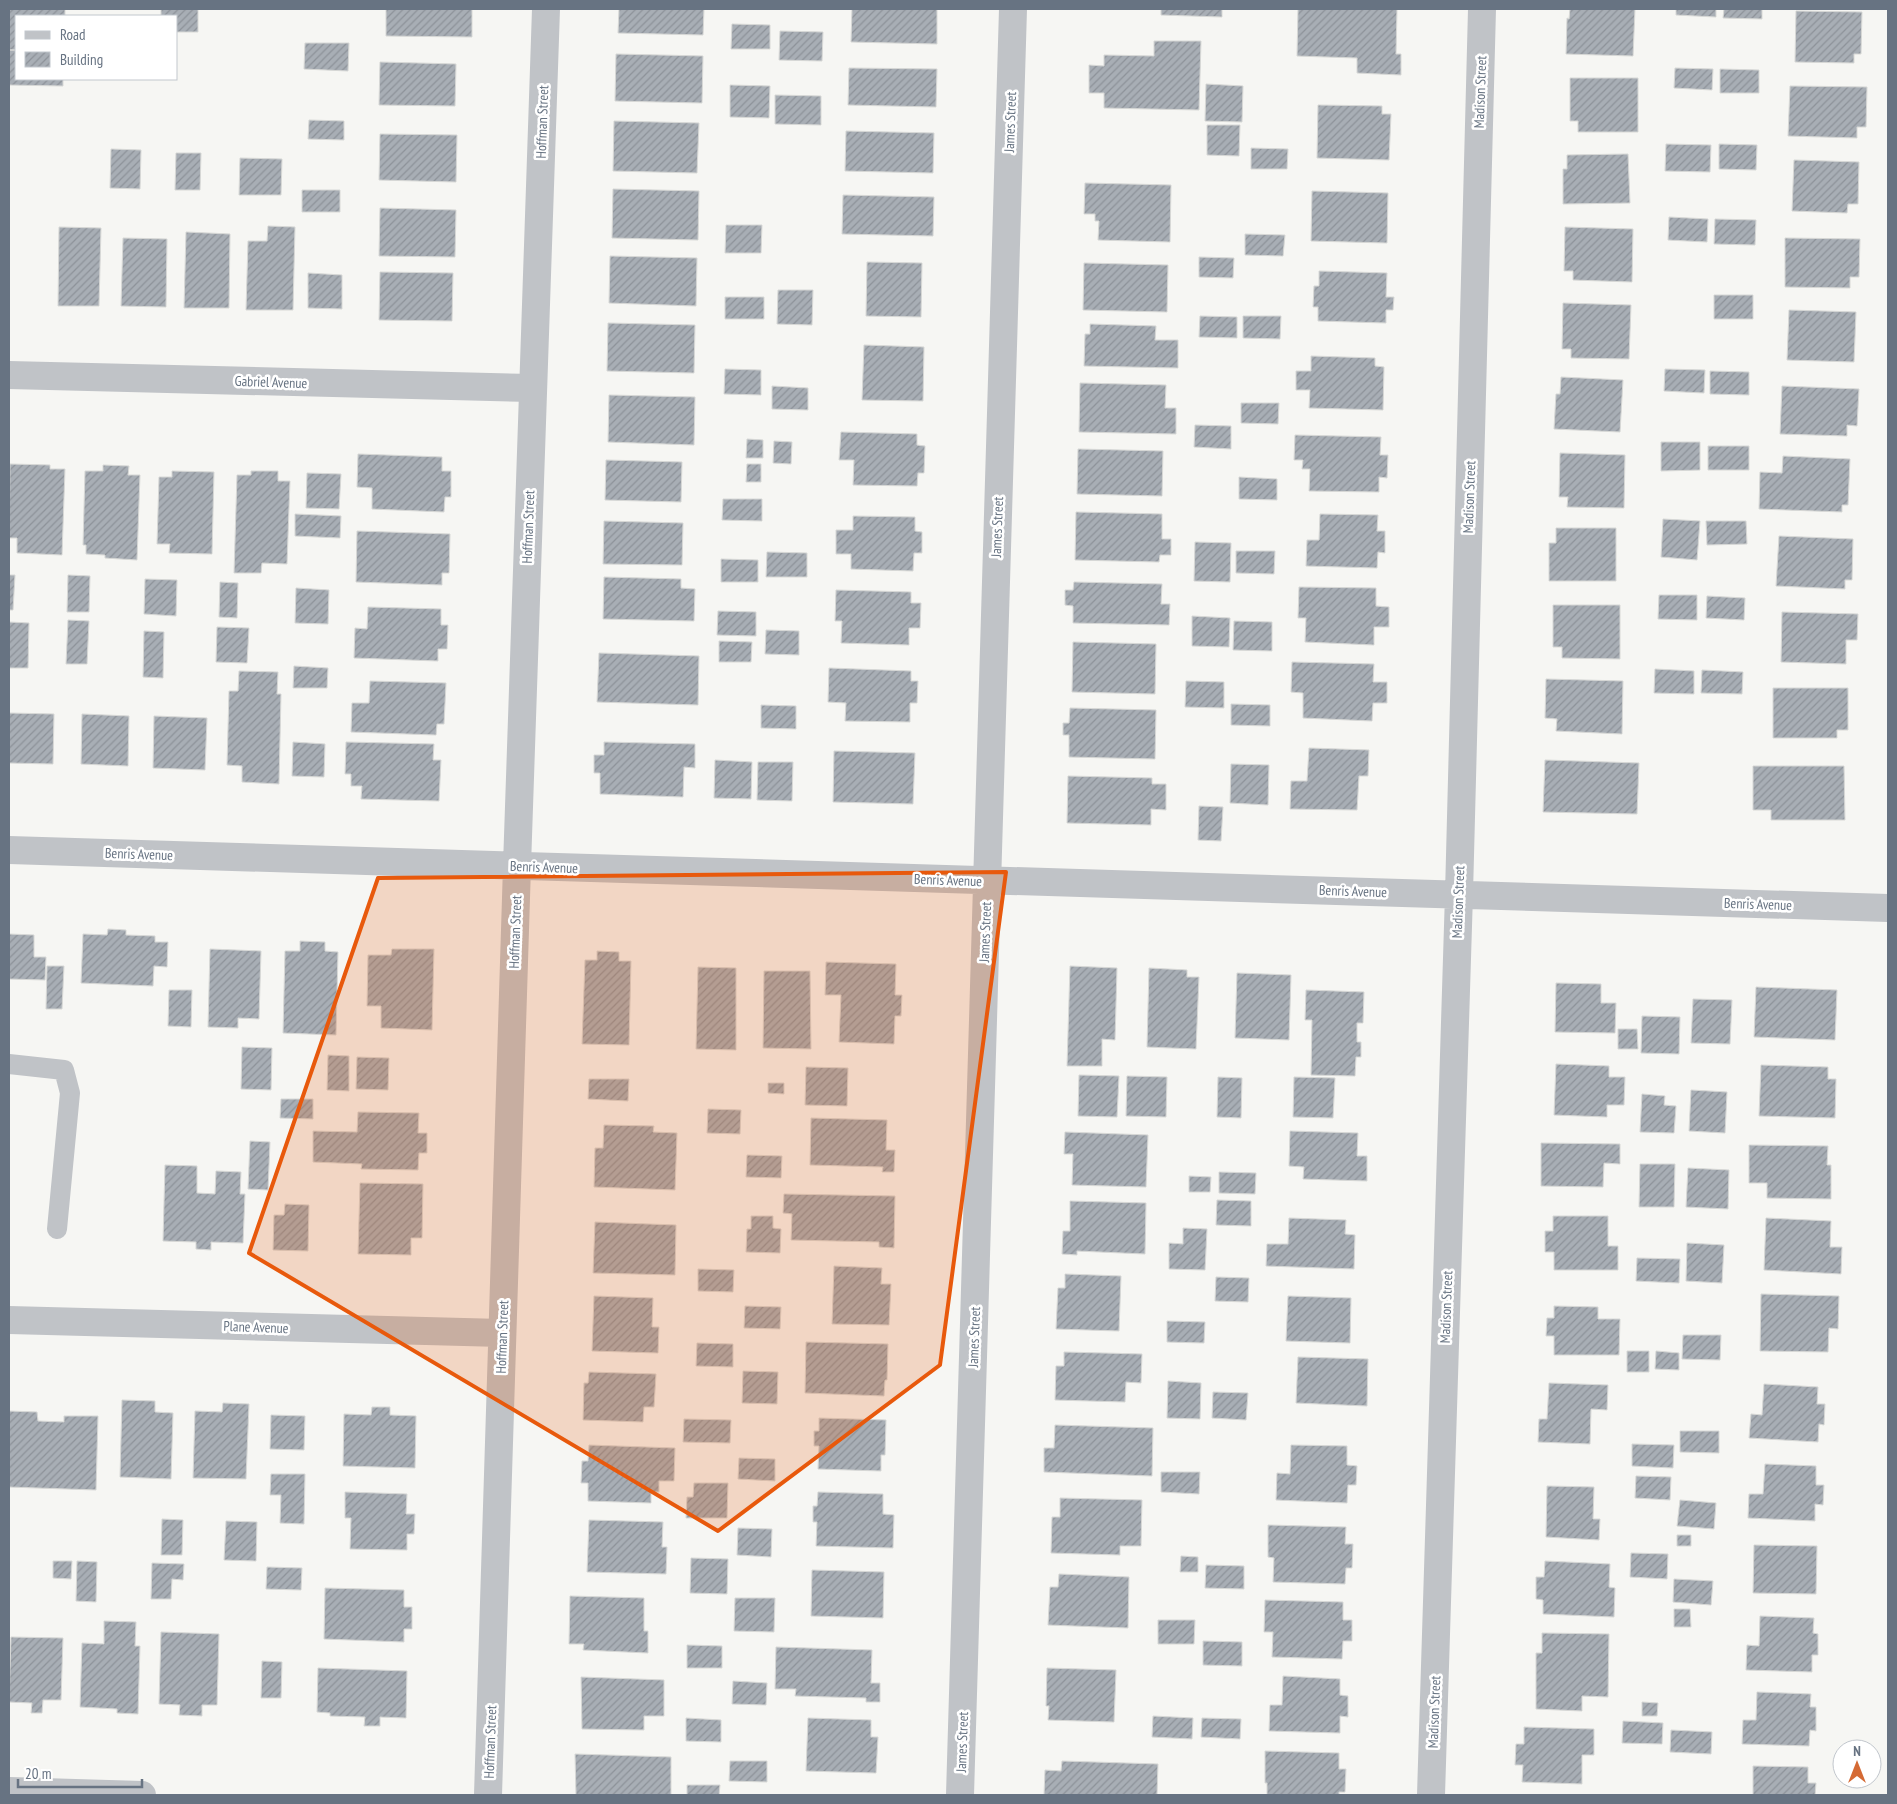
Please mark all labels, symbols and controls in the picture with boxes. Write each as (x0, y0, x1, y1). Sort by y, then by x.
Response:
legend (15, 15, 178, 80)
text: Road (60, 25, 86, 44)
text: Building (60, 50, 103, 69)
street label: Madison Street (1470, 55, 1490, 129)
street label: Hoffman Street (532, 85, 552, 159)
street label: James Street (1000, 91, 1020, 154)
street label: Gabriel Avenue (234, 372, 308, 392)
street label: Madison Street (1459, 460, 1479, 534)
street label: Hoffman Street (518, 490, 538, 564)
street label: James Street (987, 496, 1007, 559)
street label: Benris Avenue (105, 844, 174, 864)
street label: Benris Avenue (510, 857, 579, 877)
street label: Madison Street (1448, 865, 1468, 939)
street label: Benris Avenue (914, 870, 983, 890)
street label: Benris Avenue (1319, 881, 1388, 901)
street label: Benris Avenue (1724, 894, 1793, 914)
street label: Hoffman Street (505, 895, 525, 969)
street label: James Street (975, 901, 995, 964)
street label: Madison Street (1436, 1270, 1456, 1344)
street label: Hoffman Street (492, 1300, 512, 1374)
street label: James Street (964, 1306, 984, 1369)
street label: Plane Avenue (223, 1317, 289, 1337)
street label: Madison Street (1424, 1675, 1444, 1749)
street label: Hoffman Street (480, 1705, 500, 1779)
street label: James Street (952, 1711, 972, 1774)
north arrow (1832, 1739, 1882, 1789)
text: N (1853, 1742, 1861, 1760)
scale bar (18, 1756, 141, 1788)
text: 20 m (25, 1764, 51, 1783)

